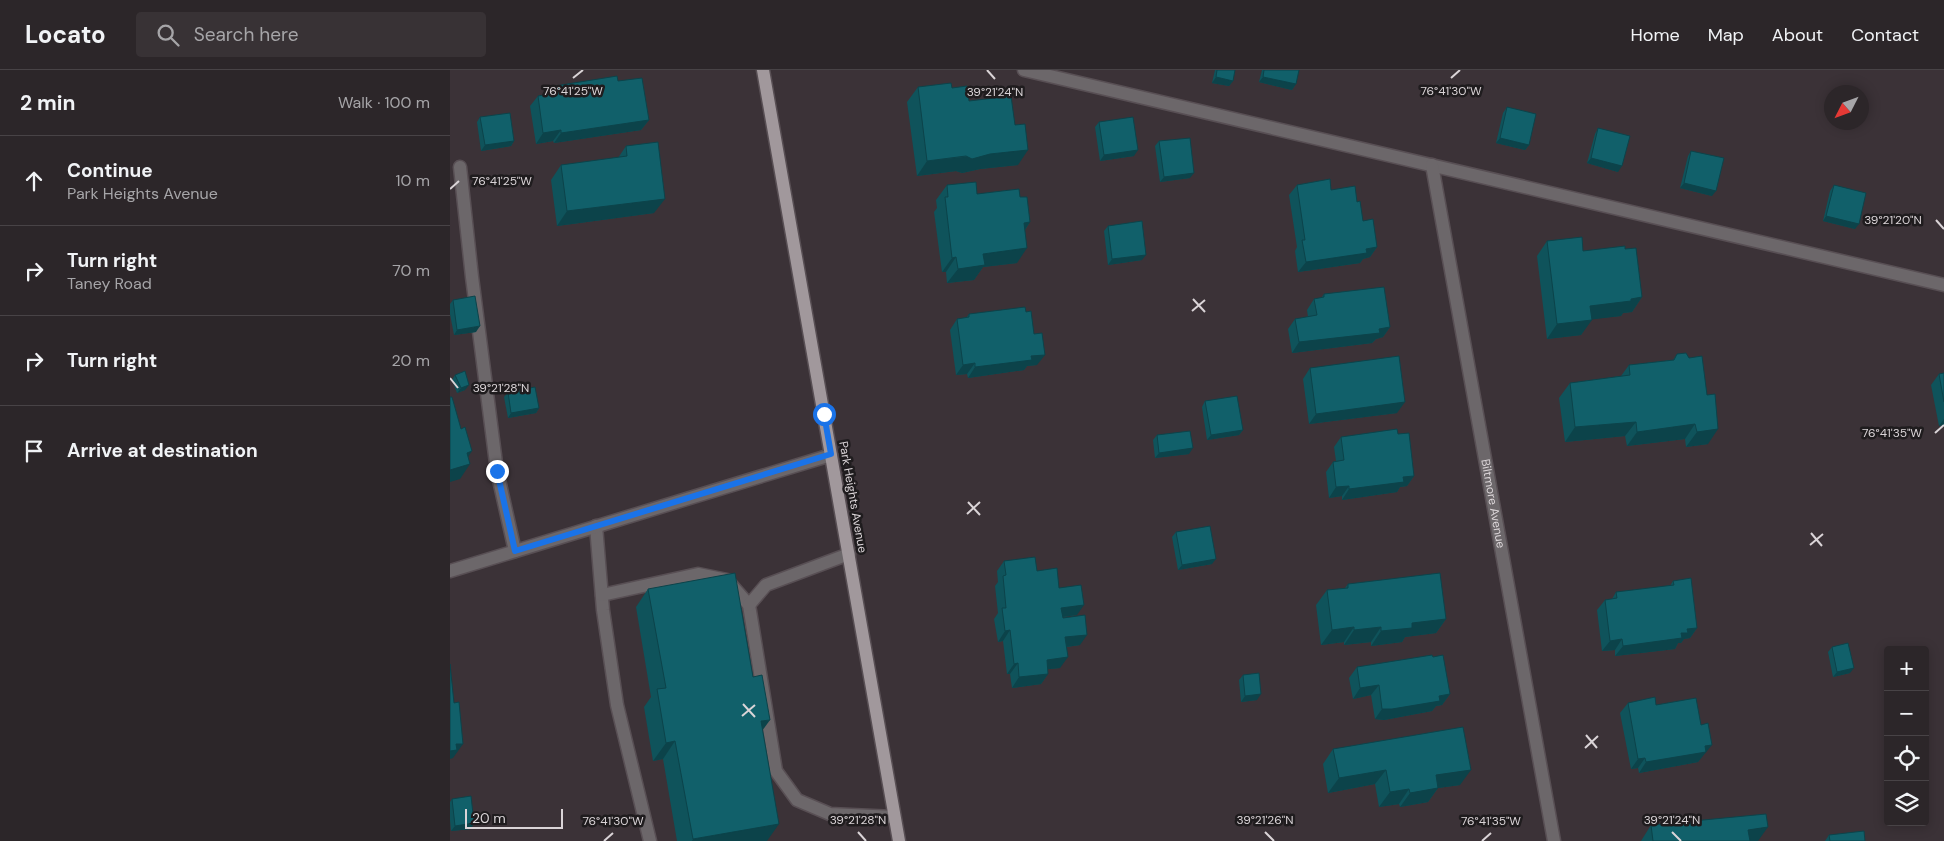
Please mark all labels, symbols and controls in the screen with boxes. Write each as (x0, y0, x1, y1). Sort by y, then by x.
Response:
search box (136, 12, 486, 57)
text: Locato (25, 19, 106, 50)
icon: search (154, 21, 182, 49)
text: Search here (194, 22, 299, 47)
text: Home (1630, 23, 1680, 47)
text: Map (1708, 23, 1744, 47)
text: About (1772, 23, 1823, 47)
text: Contact (1851, 23, 1919, 47)
text: 76°41'25"W (543, 83, 603, 99)
text: 76°41'30"W (1420, 83, 1482, 99)
text: 39°21'24"N (967, 84, 1023, 100)
north arrow (1824, 85, 1869, 130)
text: 2 min (20, 89, 76, 117)
text: Walk · 100 m (338, 92, 430, 113)
text: Continue (67, 158, 153, 183)
icon: ahead (20, 167, 48, 195)
text: 10 m (396, 170, 430, 191)
text: 76°41'25"W (472, 173, 532, 189)
text: Park Heights Avenue (67, 183, 218, 204)
text: 39°21'20"N (1864, 212, 1922, 228)
text: Turn right (67, 248, 157, 273)
icon: right (20, 257, 48, 285)
text: 70 m (392, 260, 430, 281)
text: Taney Road (67, 273, 152, 294)
icon: right (20, 347, 48, 375)
text: Turn right (67, 348, 157, 373)
text: 20 m (391, 350, 430, 371)
text: 39°21'28"N (473, 380, 529, 396)
route start (813, 403, 836, 426)
text: 76°41'35"W (1862, 425, 1922, 441)
icon: arrive (20, 437, 48, 465)
text: Arrive at destination (67, 438, 258, 463)
street label: Park Heights Avenue (835, 440, 871, 554)
street label: Biltmore Avenue (1477, 458, 1509, 550)
route end (486, 460, 509, 483)
map controls (1884, 646, 1929, 826)
button: + (1884, 646, 1929, 691)
button: − (1884, 691, 1929, 736)
button: locate (1884, 736, 1929, 781)
button: layers (1884, 781, 1929, 826)
scale bar (465, 806, 562, 829)
text: 20 m (472, 809, 506, 827)
text: 39°21'28"N (830, 812, 886, 828)
text: 39°21'26"N (1236, 812, 1294, 828)
text: 39°21'24"N (1644, 812, 1700, 828)
text: 76°41'30"W (582, 813, 644, 829)
text: 76°41'35"W (1461, 813, 1521, 829)

